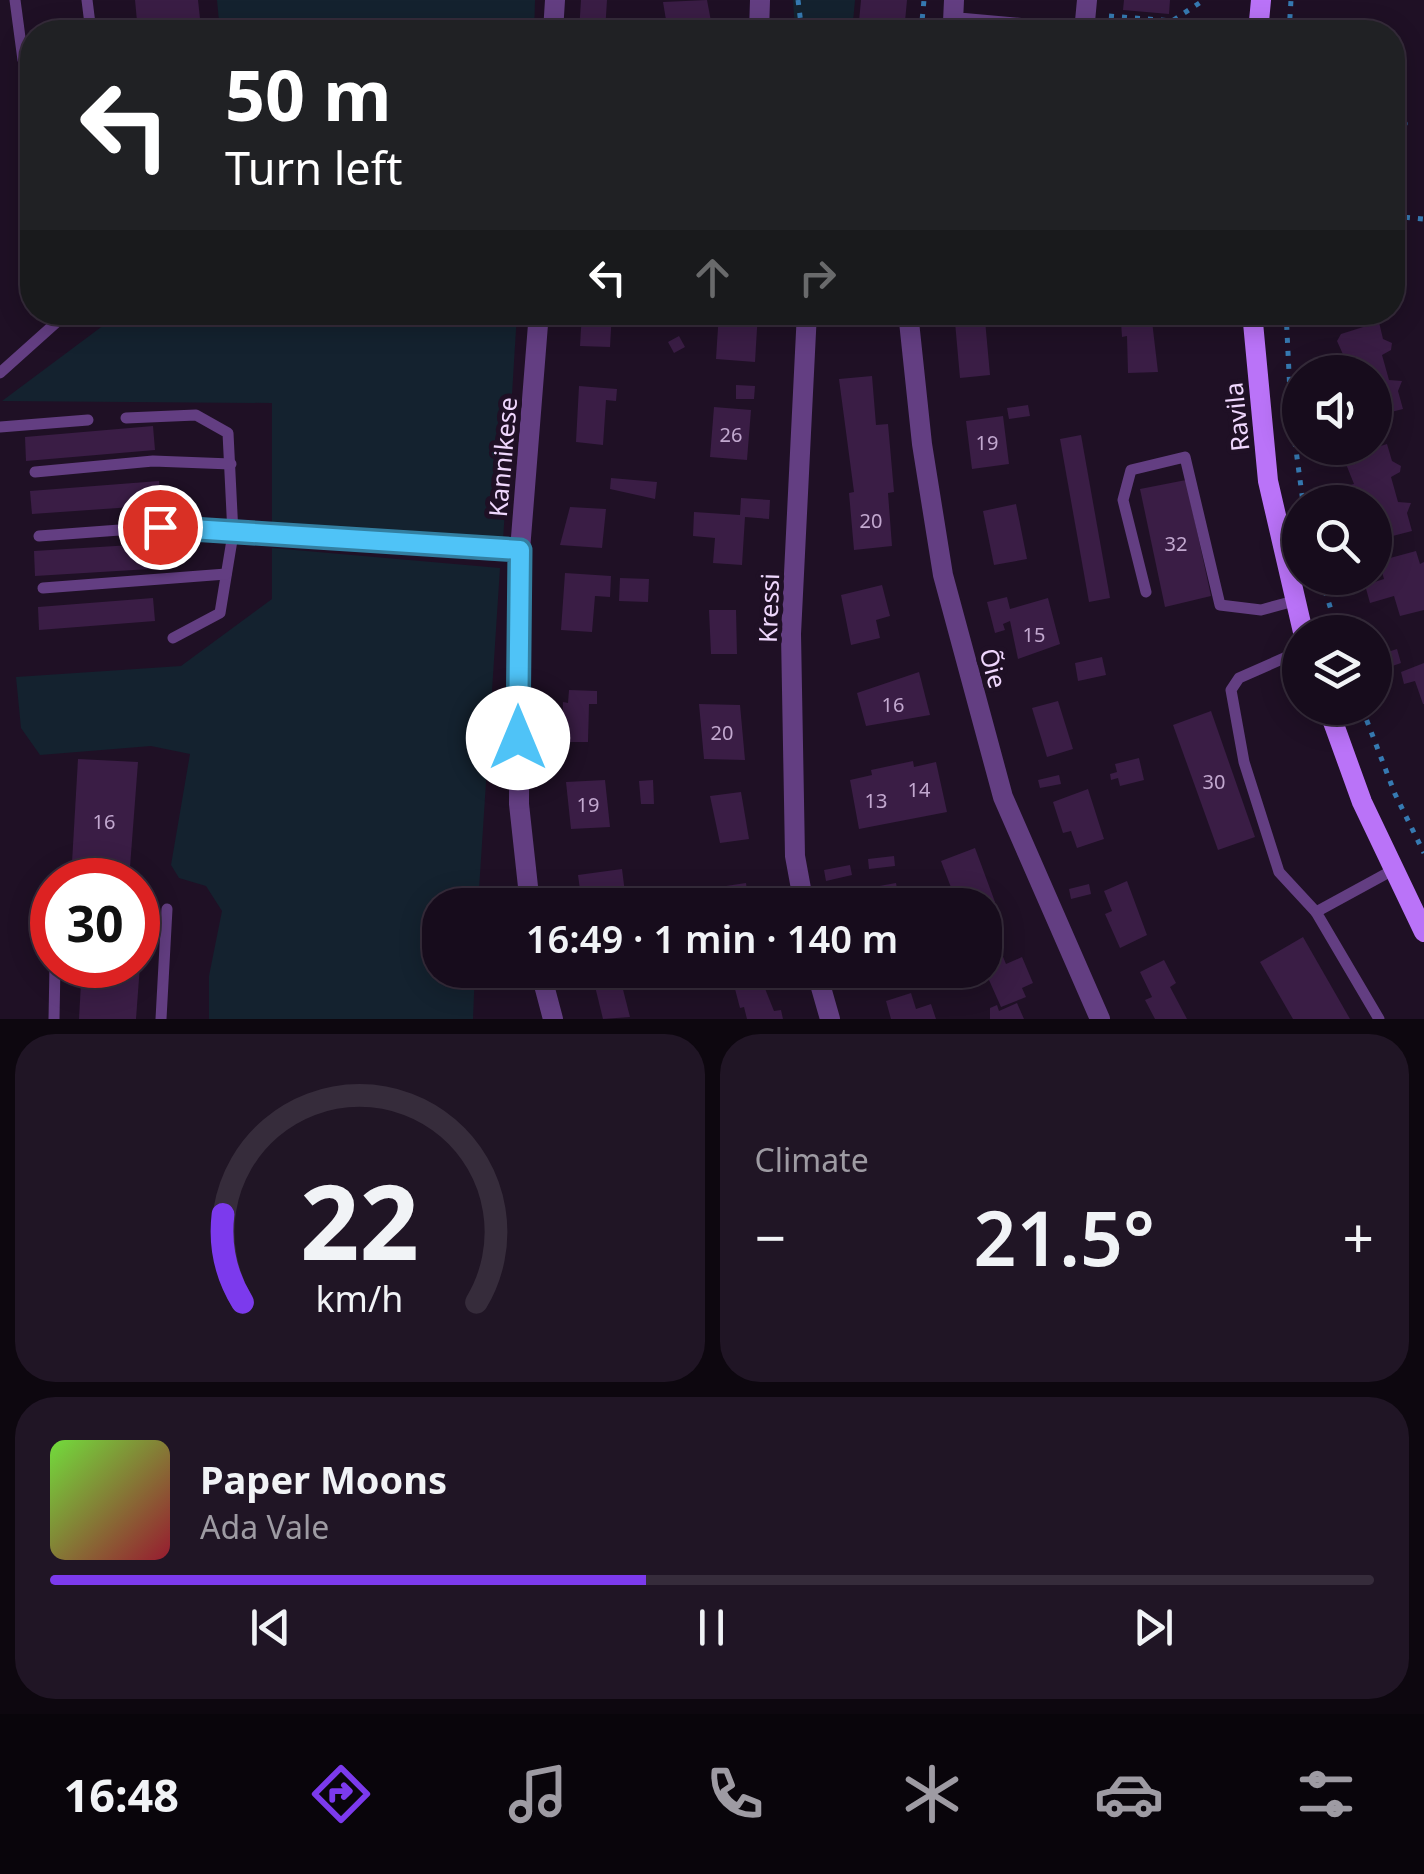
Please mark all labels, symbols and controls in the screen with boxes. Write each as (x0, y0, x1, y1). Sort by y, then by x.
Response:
text: 50 m (225, 46, 392, 142)
icon: left (60, 60, 190, 190)
text: Turn left (225, 137, 402, 198)
icon: left (580, 250, 635, 305)
icon: ahead (685, 250, 740, 305)
icon: right (790, 250, 845, 305)
map controls (1282, 355, 1392, 725)
button: sound (1282, 355, 1392, 465)
street label: Ravila (1215, 381, 1257, 453)
street label: Kannikese (480, 396, 524, 518)
house number: 26 (720, 421, 742, 448)
house number: 19 (976, 429, 998, 456)
pin (118, 485, 203, 570)
button: search (1282, 485, 1392, 595)
icon: arrive (133, 500, 188, 555)
house number: 20 (860, 507, 882, 534)
house number: 32 (1165, 530, 1187, 557)
street label: Kressi (750, 573, 786, 643)
button: layers (1282, 615, 1392, 725)
house number: 15 (1023, 621, 1045, 648)
street label: Õie (972, 644, 1016, 692)
position arrow (466, 686, 570, 790)
house number: 16 (882, 691, 904, 718)
house number: 20 (711, 719, 733, 746)
house number: 30 (1203, 768, 1225, 795)
house number: 14 (908, 776, 931, 803)
house number: 13 (865, 787, 887, 814)
house number: 19 (577, 791, 599, 818)
house number: 16 (93, 808, 115, 835)
speed limit sign: 30 (30, 858, 160, 988)
text: 16:49 · 1 min · 140 m (526, 912, 898, 964)
text: Climate (755, 1138, 869, 1181)
text: 22 (300, 1149, 419, 1290)
text: 21.5° (974, 1186, 1155, 1288)
text: − (755, 1199, 786, 1274)
text: + (1343, 1199, 1374, 1274)
text: km/h (316, 1274, 404, 1322)
text: Paper Moons (200, 1453, 447, 1505)
text: Ada Vale (200, 1505, 329, 1548)
icon: previous (243, 1600, 298, 1655)
icon: pause (684, 1600, 739, 1655)
icon: next (1126, 1600, 1181, 1655)
icon: directions (306, 1759, 376, 1829)
icon: music (503, 1759, 573, 1829)
icon: phone (700, 1759, 770, 1829)
icon: climate (897, 1759, 967, 1829)
icon: car (1094, 1759, 1164, 1829)
icon: filters (1291, 1759, 1361, 1829)
text: 16:48 (63, 1764, 179, 1825)

